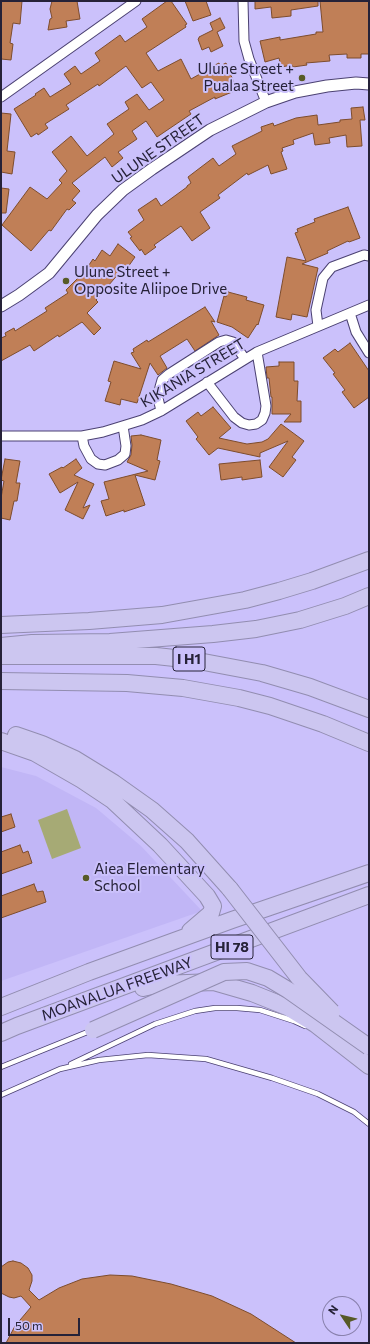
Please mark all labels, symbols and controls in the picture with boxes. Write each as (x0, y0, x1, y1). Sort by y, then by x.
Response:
place label: Ulune Street + Pualaa Street (197, 60, 294, 95)
marker: Ulune Street + Pualaa Street (297, 73, 307, 83)
street label: ULUNE STREET (108, 110, 208, 188)
place label: Ulune Street + Opposite Aliipoe Drive (74, 263, 227, 298)
marker: Ulune Street + Opposite Aliipoe Drive (61, 276, 71, 286)
street label: KIKANIA STREET (137, 335, 249, 411)
road number: I H1 (173, 647, 205, 671)
place label: Aiea Elementary School (94, 860, 205, 895)
marker: Aiea Elementary School (81, 873, 91, 883)
road number: HI 78 (211, 935, 253, 959)
street label: MOANALUA FREEWAY (39, 953, 195, 1025)
north arrow (322, 1296, 362, 1336)
text: N (325, 1302, 340, 1317)
scale bar (10, 1310, 82, 1336)
text: 50 m (15, 1318, 43, 1332)

